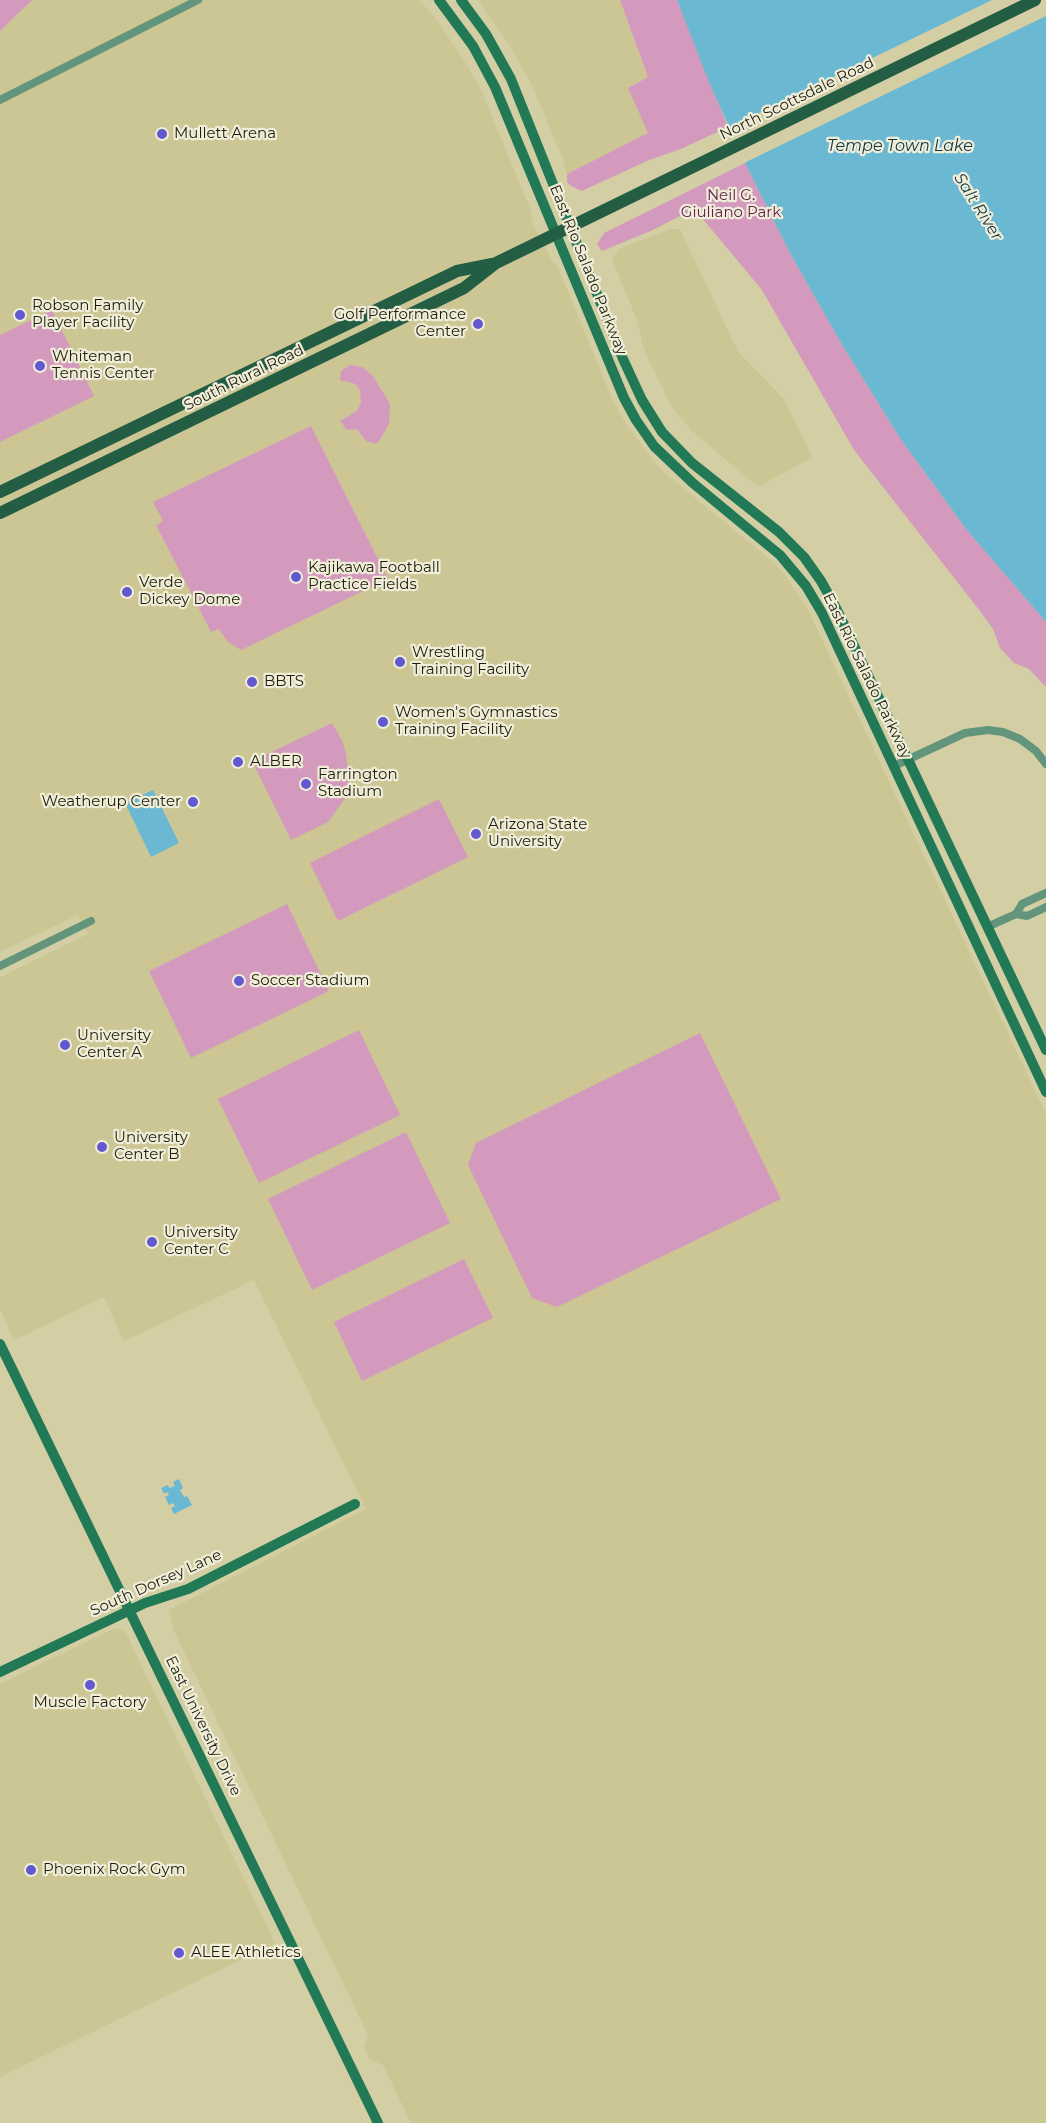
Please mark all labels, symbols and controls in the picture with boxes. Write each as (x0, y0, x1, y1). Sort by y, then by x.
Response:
street label: North Scottsdale Road (717, 54, 877, 144)
place label: Mullett Arena (174, 125, 276, 143)
marker: Mullett Arena (155, 127, 169, 141)
water label: Tempe Town Lake (827, 136, 973, 156)
water label: Salt River (950, 170, 1006, 244)
street label: East Rio Salado Parkway (546, 182, 630, 358)
park label: Neil G. Giuliano Park (681, 187, 781, 222)
place label: Robson Family Player Facility (32, 297, 143, 332)
place label: Golf Performance Center (334, 306, 466, 341)
marker: Robson Family Player Facility (13, 308, 27, 322)
marker: Golf Performance Center (471, 317, 485, 331)
street label: South Rural Road (181, 341, 307, 415)
place label: Whiteman Tennis Center (52, 348, 155, 383)
marker: Whiteman Tennis Center (33, 359, 47, 373)
place label: Kajikawa Football Practice Fields (308, 559, 440, 594)
marker: Kajikawa Football Practice Fields (289, 570, 303, 584)
place label: Verde Dickey Dome (139, 574, 240, 609)
marker: Verde Dickey Dome (120, 585, 134, 599)
street label: East Rio Salado Parkway (819, 590, 915, 762)
place label: Wrestling Training Facility (412, 644, 529, 679)
marker: Wrestling Training Facility (393, 655, 407, 669)
place label: BBTS (264, 673, 304, 691)
marker: BBTS (245, 675, 259, 689)
place label: Women's Gymnastics Training Facility (395, 704, 557, 739)
marker: Women's Gymnastics Training Facility (376, 715, 390, 729)
place label: ALBER (250, 753, 302, 771)
marker: ALBER (231, 755, 245, 769)
place label: Farrington Stadium (318, 766, 398, 801)
marker: Farrington Stadium (299, 777, 313, 791)
place label: Weatherup Center (42, 793, 181, 811)
marker: Weatherup Center (186, 795, 200, 809)
place label: Arizona State University (488, 816, 587, 851)
marker: Arizona State University (469, 827, 483, 841)
place label: Soccer Stadium (251, 972, 369, 990)
marker: Soccer Stadium (232, 974, 246, 988)
place label: University Center A (77, 1027, 151, 1062)
marker: University Center A (58, 1038, 72, 1052)
place label: University Center B (114, 1129, 188, 1164)
marker: University Center B (95, 1140, 109, 1154)
place label: University Center C (164, 1224, 238, 1259)
marker: University Center C (145, 1235, 159, 1249)
street label: South Dorsey Lane (88, 1546, 224, 1620)
street label: East University Drive (161, 1653, 245, 1799)
marker: Muscle Factory (83, 1678, 97, 1692)
place label: Muscle Factory (34, 1694, 146, 1712)
place label: Phoenix Rock Gym (43, 1861, 186, 1879)
marker: Phoenix Rock Gym (24, 1863, 38, 1877)
place label: ALEE Athletics (191, 1944, 300, 1962)
marker: ALEE Athletics (172, 1946, 186, 1960)

